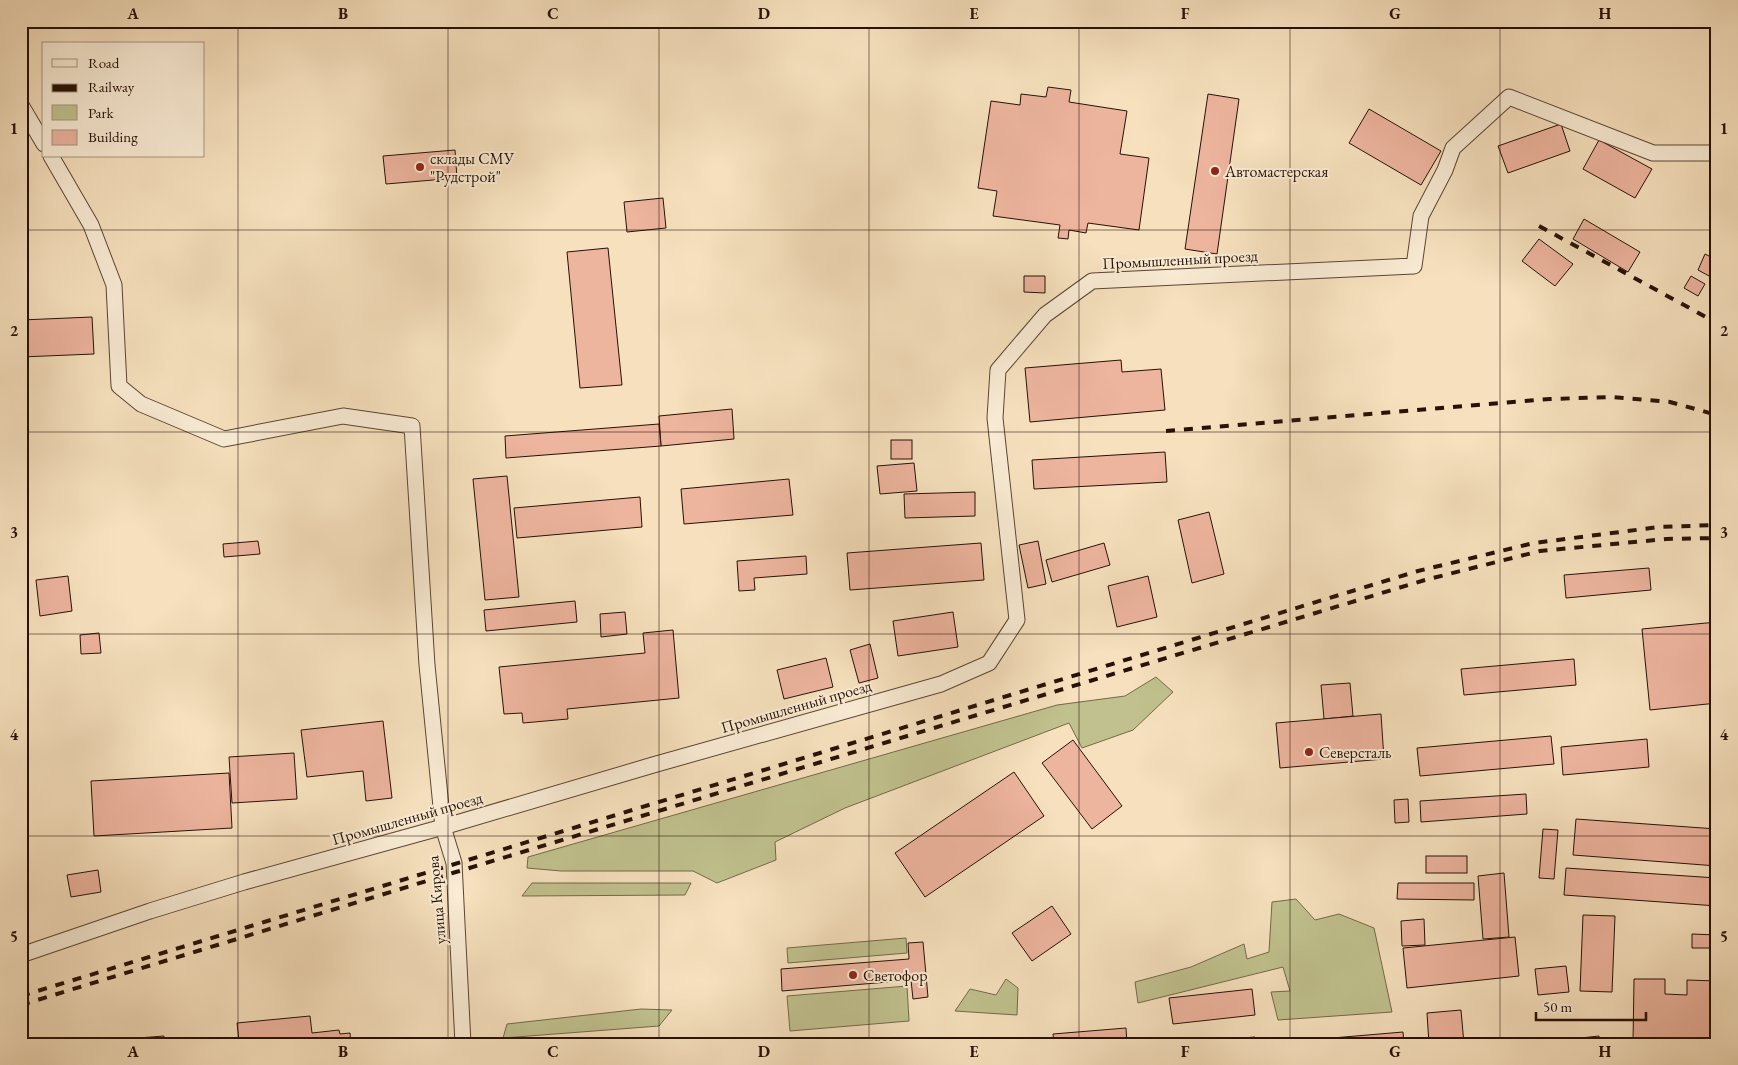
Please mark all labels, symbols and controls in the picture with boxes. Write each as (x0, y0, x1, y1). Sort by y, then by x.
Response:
text: A (126, 3, 139, 24)
text: B (338, 3, 348, 24)
text: C (547, 3, 559, 24)
text: D (758, 3, 770, 24)
text: E (969, 3, 979, 24)
text: F (1181, 3, 1190, 24)
text: G (1389, 3, 1401, 24)
text: H (1599, 3, 1612, 24)
legend (42, 42, 205, 158)
text: Road (88, 53, 120, 72)
text: Railway (88, 77, 135, 96)
text: Park (88, 103, 115, 122)
text: 1 (10, 118, 18, 139)
text: 1 (1720, 118, 1728, 139)
text: Building (88, 127, 138, 146)
place label: склады СМУ "Рудстрой" (430, 148, 515, 187)
marker: склады СМУ "Рудстрой" (414, 161, 426, 173)
place label: Автомастерская (1224, 161, 1328, 182)
marker: Автомастерская (1209, 165, 1221, 177)
street label: Промышленный проезд (1102, 245, 1259, 274)
text: 2 (10, 320, 19, 341)
text: 2 (1720, 320, 1729, 341)
text: 3 (10, 522, 18, 543)
text: 3 (1720, 522, 1728, 543)
street label: Промышленный проезд (718, 675, 875, 738)
text: 4 (10, 724, 19, 745)
text: 4 (1720, 724, 1729, 745)
place label: Северсталь (1319, 742, 1392, 763)
marker: Северсталь (1303, 746, 1315, 758)
street label: Промышленный проезд (329, 787, 486, 850)
street label: улица Кирова (422, 854, 451, 945)
text: 5 (10, 926, 18, 947)
text: 5 (1720, 926, 1728, 947)
place label: Светофор (863, 965, 927, 986)
marker: Светофор (847, 969, 859, 981)
scale bar (1536, 990, 1646, 1022)
text: 50 m (1543, 997, 1572, 1016)
text: A (126, 1041, 139, 1062)
text: B (338, 1041, 348, 1062)
text: C (547, 1041, 559, 1062)
text: D (758, 1041, 770, 1062)
text: E (969, 1041, 979, 1062)
text: F (1181, 1041, 1190, 1062)
text: G (1389, 1041, 1401, 1062)
text: H (1599, 1041, 1612, 1062)

